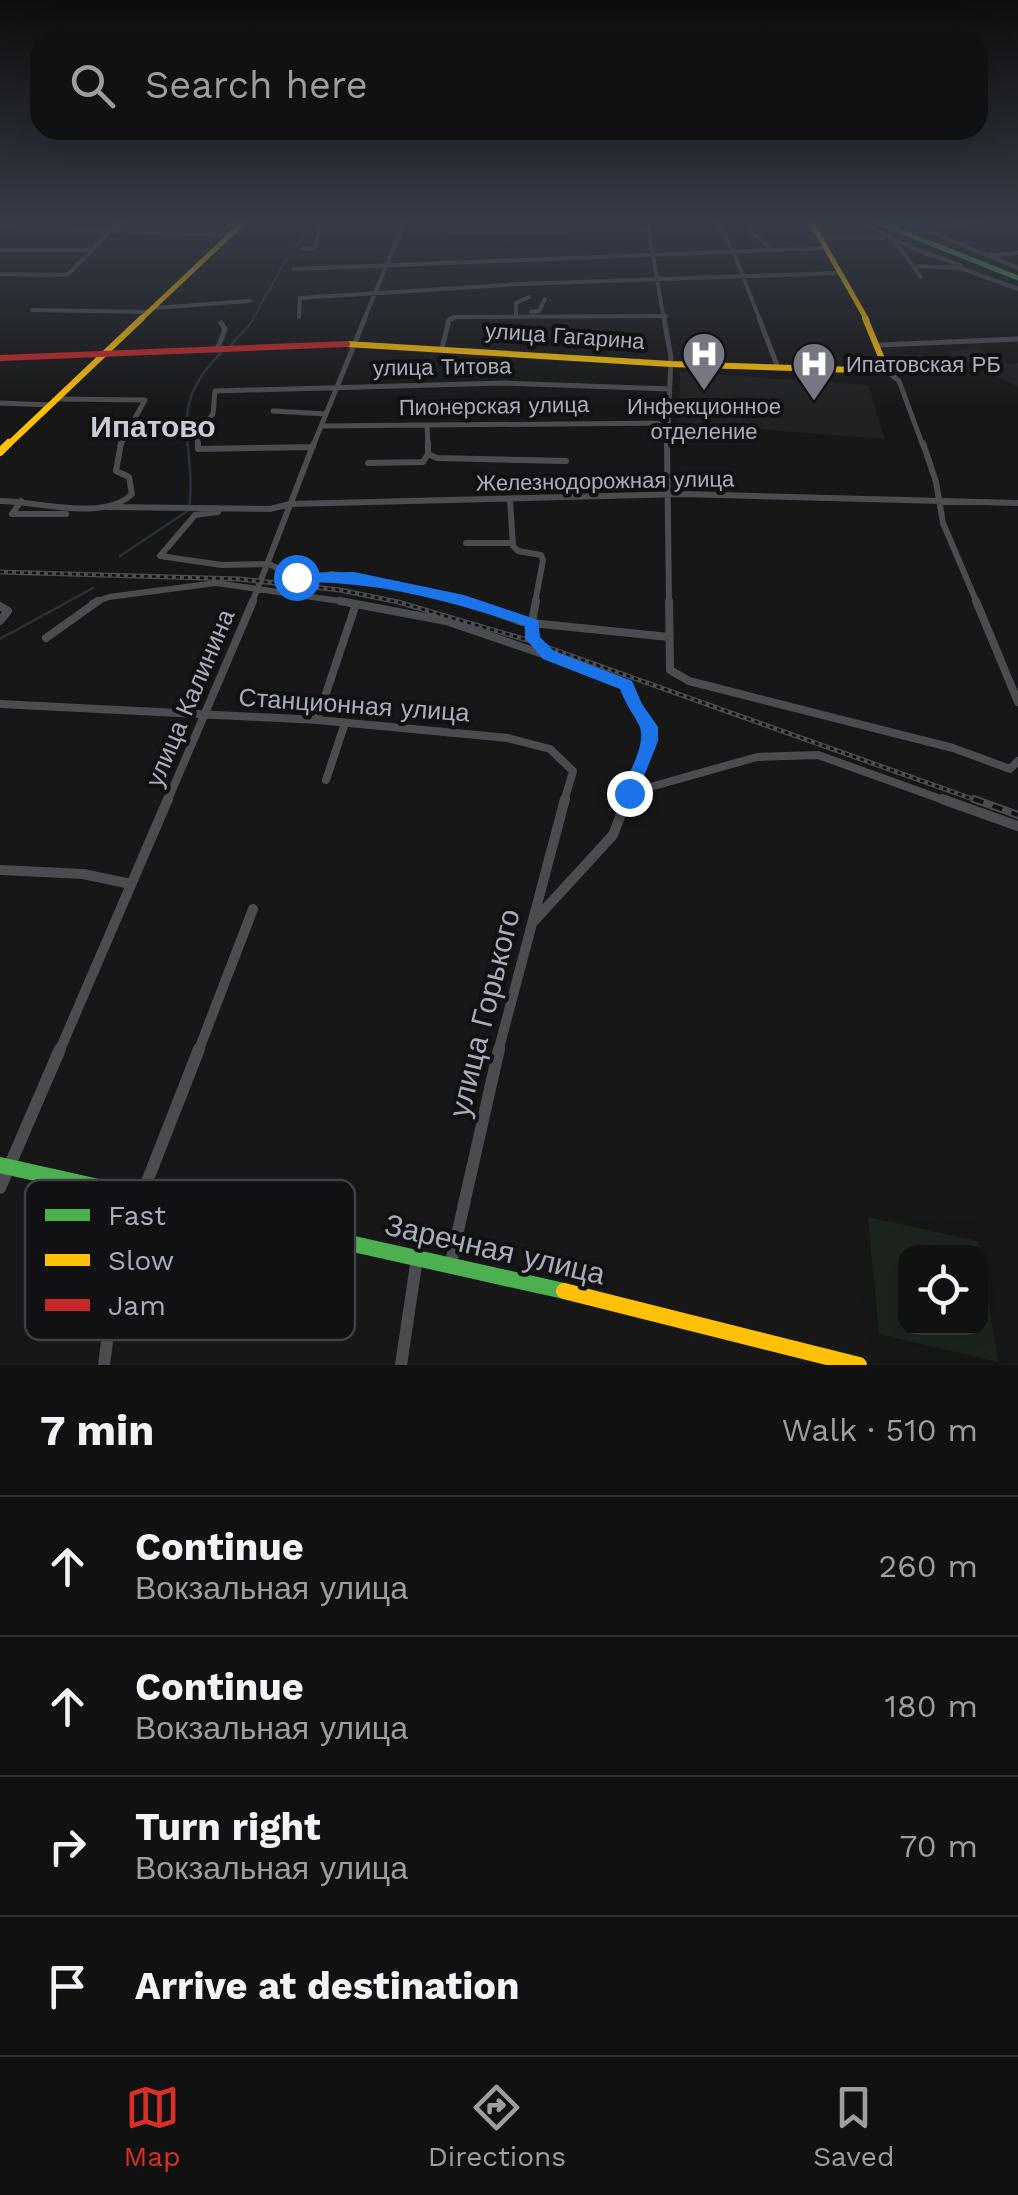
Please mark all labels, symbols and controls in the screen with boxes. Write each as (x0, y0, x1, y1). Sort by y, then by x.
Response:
search box (30, 30, 988, 140)
icon: search (65, 58, 120, 113)
text: Search here (145, 63, 368, 107)
street label: улица Гагарина (485, 318, 646, 354)
hospital icon: Инфекционное отделение (681, 331, 727, 392)
hospital icon: Ипатовская РБ (791, 341, 837, 402)
place label: Ипатовская РБ (846, 352, 1001, 377)
street label: улица Титова (373, 353, 512, 381)
street label: Пионерская улица (399, 392, 590, 420)
place label: Инфекционное отделение (627, 394, 781, 444)
district label: Ипатово (90, 409, 216, 444)
street label: Железнодорожная улица (476, 466, 735, 496)
route start (274, 555, 320, 601)
street label: улица Калинина (140, 605, 240, 791)
street label: Станционная улица (238, 682, 471, 728)
route end (607, 771, 653, 817)
street label: улица Горького (441, 905, 527, 1121)
legend (25, 1180, 355, 1340)
text: Fast (108, 1199, 166, 1232)
street label: Заречная улица (381, 1207, 609, 1291)
text: Slow (108, 1244, 174, 1277)
map controls (898, 1245, 988, 1335)
button: locate (898, 1245, 988, 1335)
text: Jam (108, 1289, 166, 1322)
text: 7 min (40, 1406, 154, 1455)
text: Walk · 510 m (782, 1411, 978, 1449)
text: Continue (135, 1525, 304, 1569)
icon: ahead (40, 1539, 95, 1594)
text: 260 m (879, 1547, 978, 1585)
text: Вокзальная улица (135, 1569, 408, 1607)
text: Continue (135, 1665, 304, 1709)
icon: ahead (40, 1679, 95, 1734)
text: 180 m (884, 1687, 978, 1725)
text: Вокзальная улица (135, 1709, 408, 1747)
text: Turn right (135, 1805, 321, 1849)
icon: right (40, 1819, 95, 1874)
text: 70 m (899, 1827, 978, 1865)
text: Вокзальная улица (135, 1849, 408, 1887)
icon: arrive (40, 1959, 95, 2014)
text: Arrive at destination (135, 1964, 520, 2008)
tab: Map (124, 2080, 181, 2173)
tab: Directions (428, 2080, 566, 2173)
tab: Saved (813, 2080, 894, 2173)

